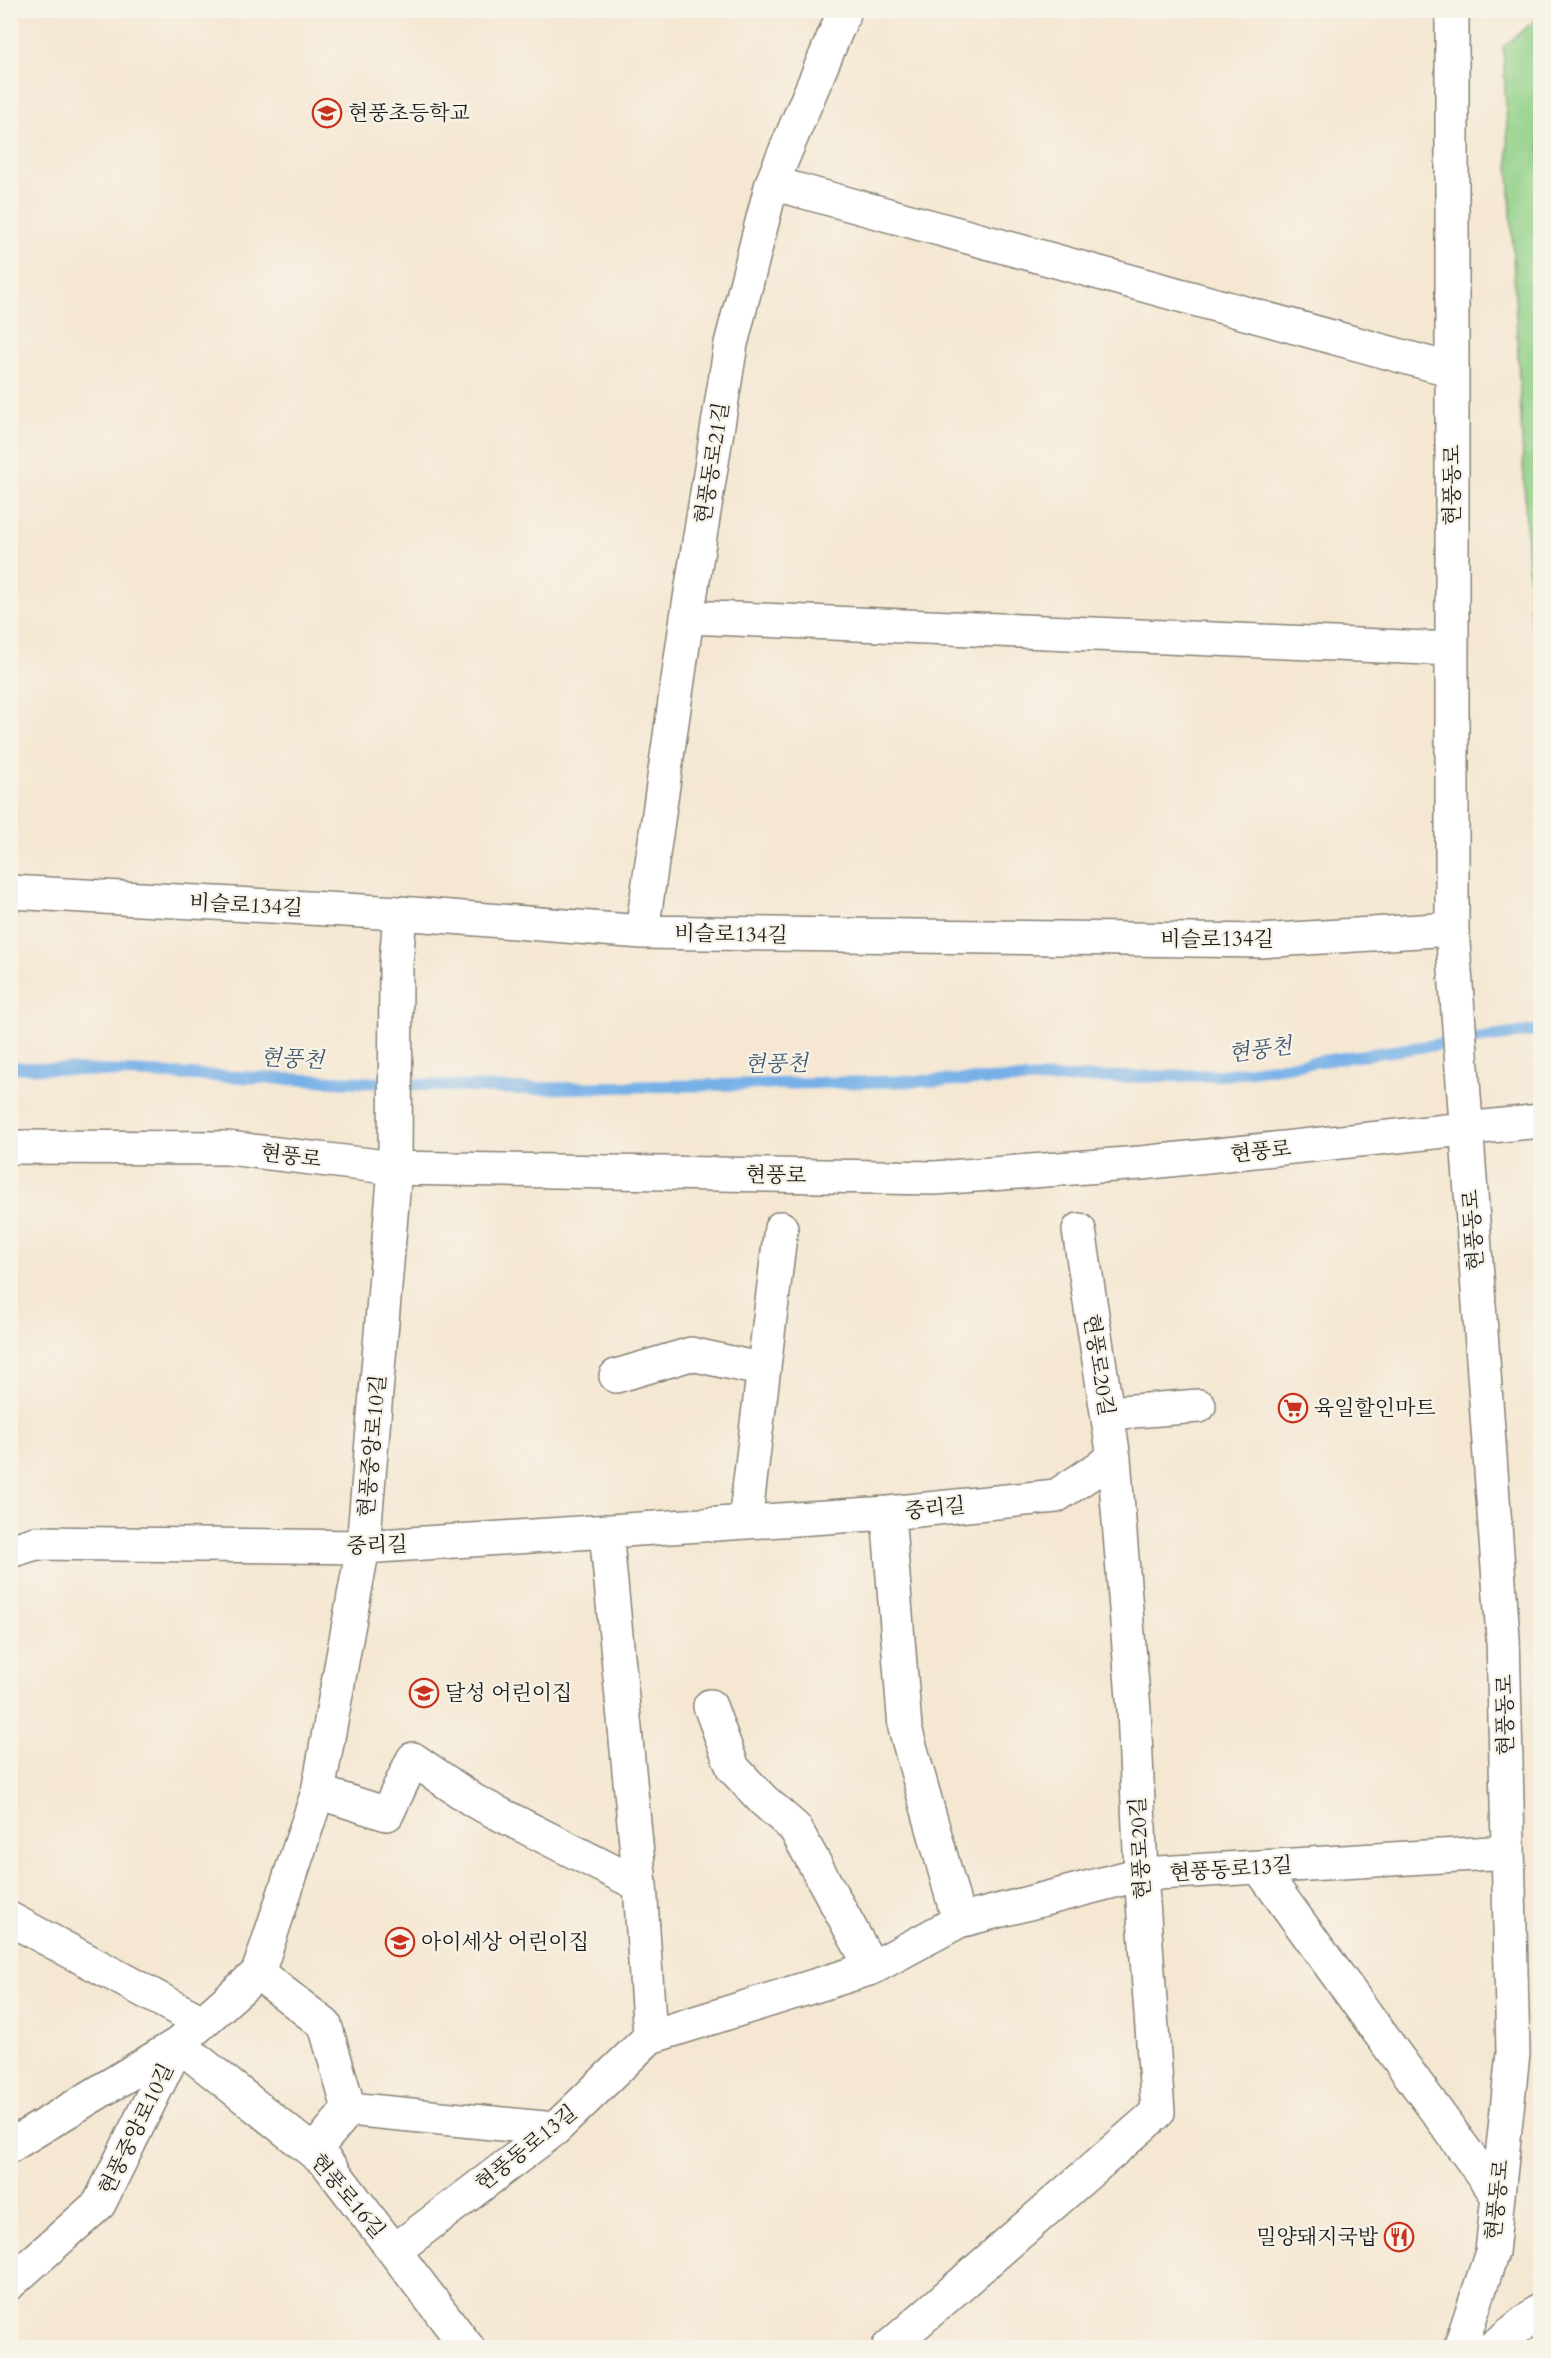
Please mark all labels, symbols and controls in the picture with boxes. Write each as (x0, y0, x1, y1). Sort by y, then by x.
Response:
school or university icon: 현풍초등학교 (311, 97, 343, 129)
place label: 현풍초등학교 (348, 99, 470, 128)
street label: 현풍동로21길 (689, 400, 736, 526)
street label: 현풍동로 (1438, 444, 1467, 526)
street label: 비슬로134길 (189, 888, 303, 923)
street label: 비슬로134길 (674, 919, 788, 950)
street label: 비슬로134길 (1160, 925, 1274, 954)
water label: 현풍천 (1226, 1030, 1296, 1069)
water label: 현풍천 (259, 1042, 326, 1076)
water label: 현풍천 (744, 1048, 810, 1080)
street label: 현풍로 (1229, 1134, 1293, 1169)
street label: 현풍로 (259, 1138, 323, 1175)
street label: 현풍로 (745, 1160, 807, 1191)
street label: 현풍동로 (1456, 1188, 1491, 1271)
street label: 현풍로20길 (1076, 1312, 1121, 1418)
street label: 현풍중앙로10길 (352, 1373, 393, 1519)
supermarket icon: 육일할인마트 (1277, 1392, 1309, 1424)
place label: 육일할인마트 (1314, 1394, 1436, 1423)
street label: 중리길 (903, 1491, 967, 1526)
street label: 중리길 (346, 1530, 408, 1561)
street label: 현풍동로 (1490, 1674, 1521, 1756)
school or university icon: 달성 어린이집 (408, 1677, 440, 1709)
place label: 달성 어린이집 (445, 1679, 572, 1708)
street label: 현풍로20길 (1123, 1796, 1158, 1900)
street label: 현풍동로13길 (1169, 1851, 1293, 1888)
school or university icon: 아이세상 어린이집 (384, 1926, 416, 1958)
place label: 아이세상 어린이집 (421, 1928, 589, 1957)
street label: 현풍중앙로10길 (92, 2058, 181, 2200)
street label: 현풍동로13길 (469, 2098, 583, 2198)
street label: 현풍로16길 (304, 2148, 392, 2245)
street label: 현풍동로 (1479, 2158, 1516, 2242)
restaurant icon: 밀양돼지국밥 (1383, 2221, 1415, 2253)
place label: 밀양돼지국밥 (1256, 2223, 1379, 2252)

